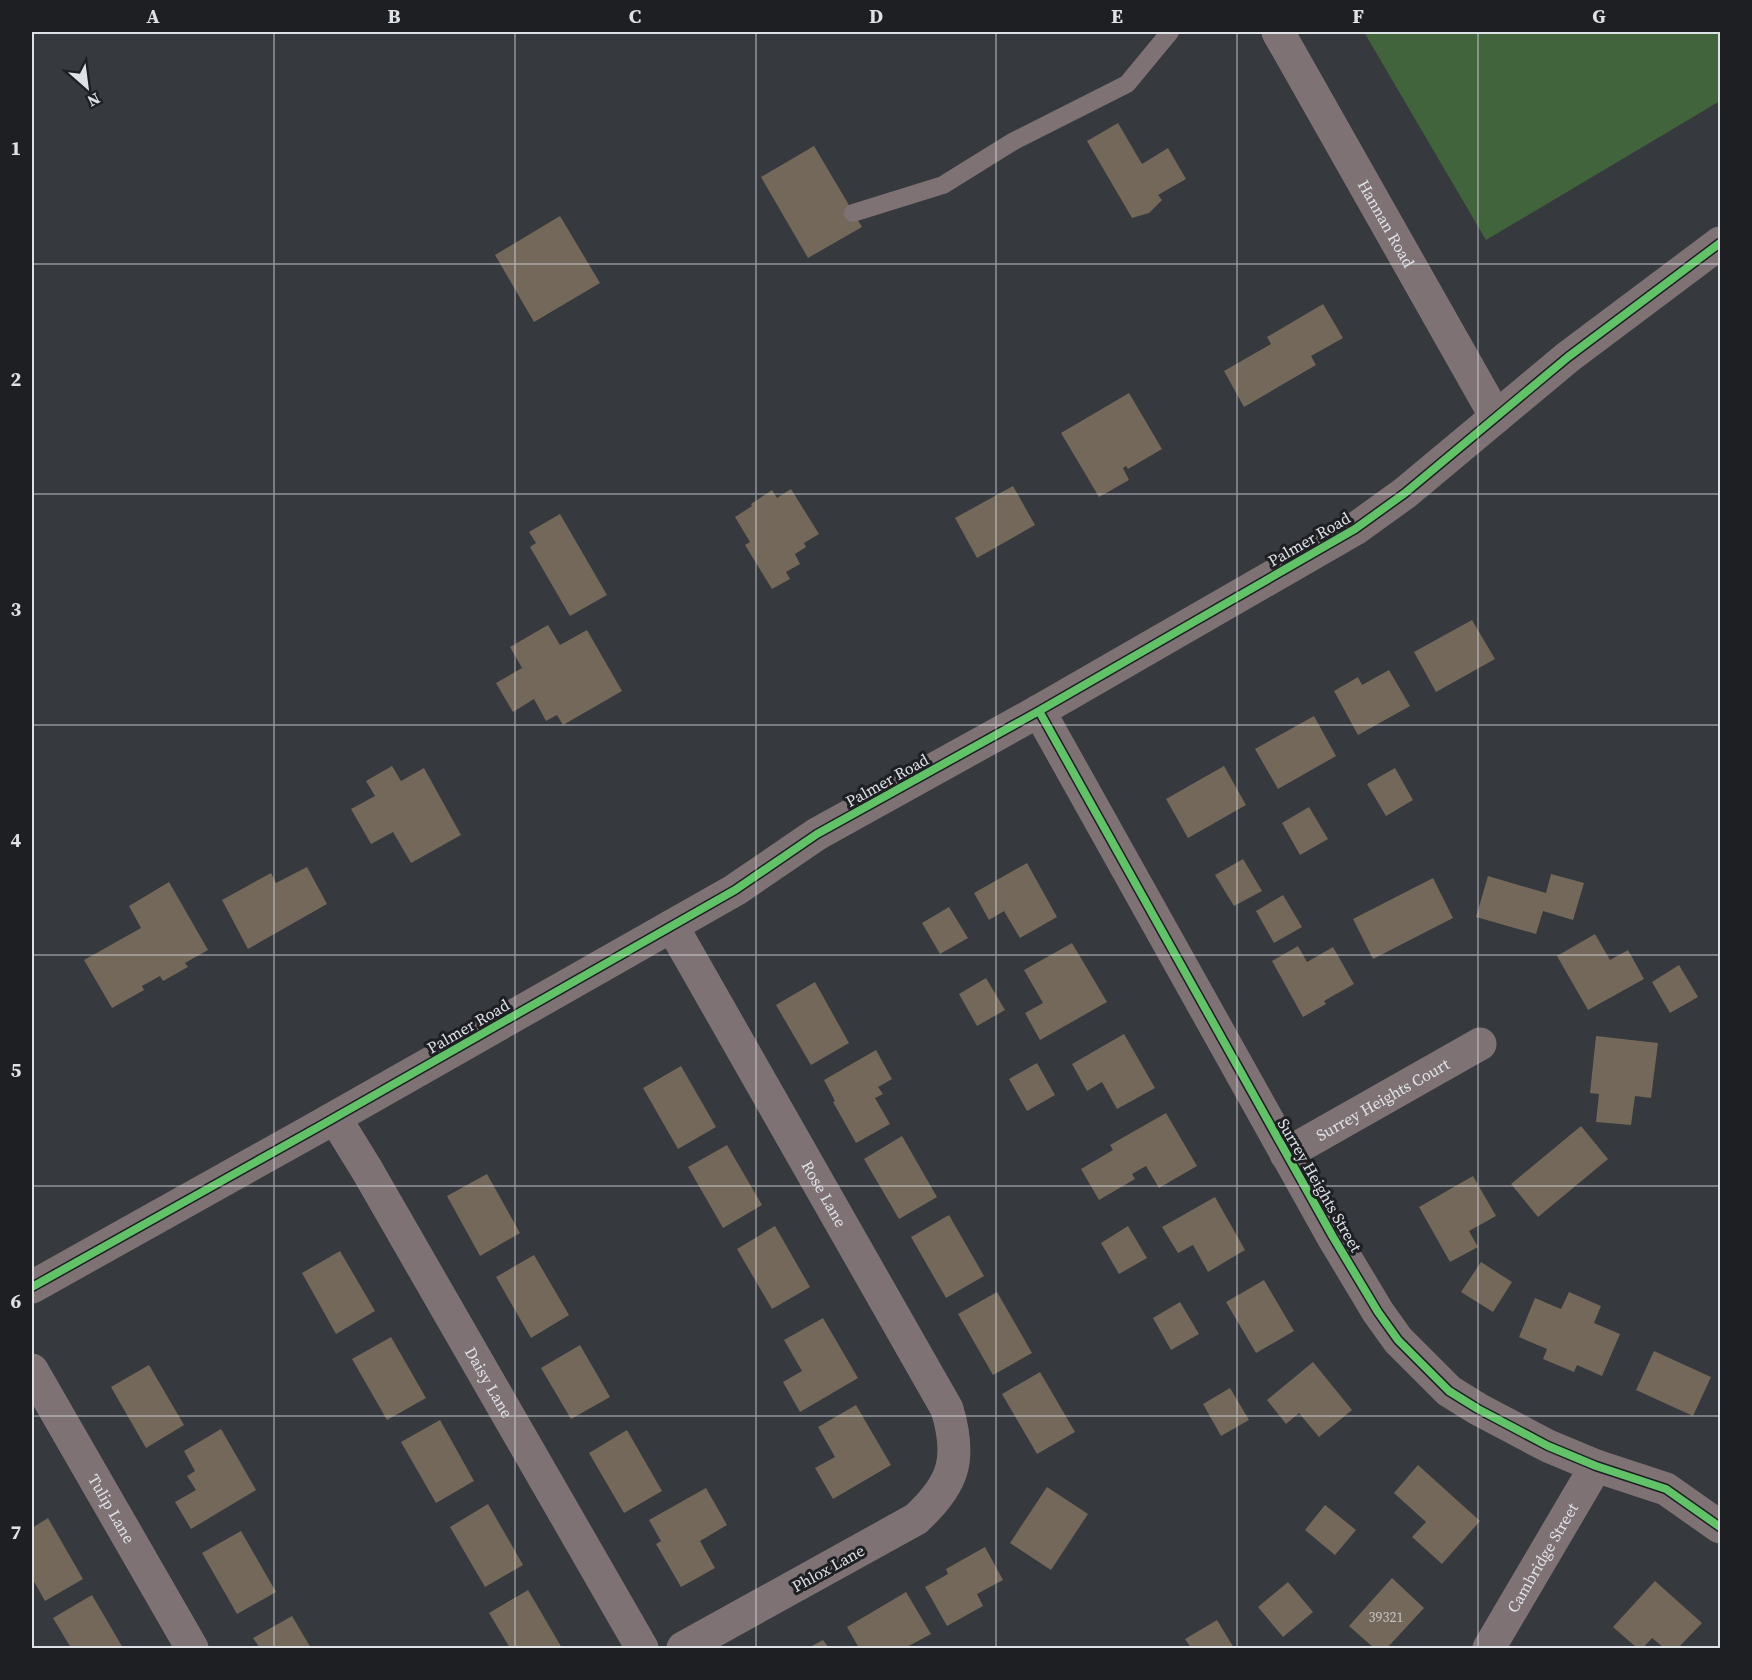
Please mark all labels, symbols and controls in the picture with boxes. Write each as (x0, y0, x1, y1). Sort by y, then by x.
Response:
text: A (146, 2, 160, 30)
text: B (387, 2, 401, 30)
text: C (629, 2, 641, 30)
text: D (869, 2, 883, 30)
text: E (1111, 2, 1123, 30)
text: F (1352, 2, 1364, 30)
text: G (1592, 2, 1606, 30)
north arrow (57, 57, 117, 117)
text: N (83, 88, 104, 113)
text: 1 (11, 134, 21, 162)
street label: Hannan Road (1353, 176, 1420, 271)
text: 2 (11, 365, 22, 393)
street label: Palmer Road (1264, 507, 1354, 571)
text: 3 (11, 595, 22, 623)
street label: Palmer Road (842, 748, 932, 812)
text: 4 (11, 826, 22, 854)
street label: Palmer Road (423, 994, 513, 1058)
street label: Surrey Heights Court (1312, 1052, 1454, 1146)
text: 5 (11, 1056, 22, 1084)
street label: Surrey Heights Street (1273, 1114, 1368, 1256)
street label: Rose Lane (797, 1156, 852, 1231)
text: 6 (11, 1287, 22, 1315)
street label: Daisy Lane (460, 1343, 518, 1422)
street label: Tulip Lane (83, 1470, 140, 1547)
street label: Cambridge Street (1501, 1498, 1583, 1616)
text: 7 (11, 1518, 22, 1546)
street label: Phlox Lane (788, 1539, 868, 1597)
house number: 39321 (1369, 1607, 1404, 1627)

